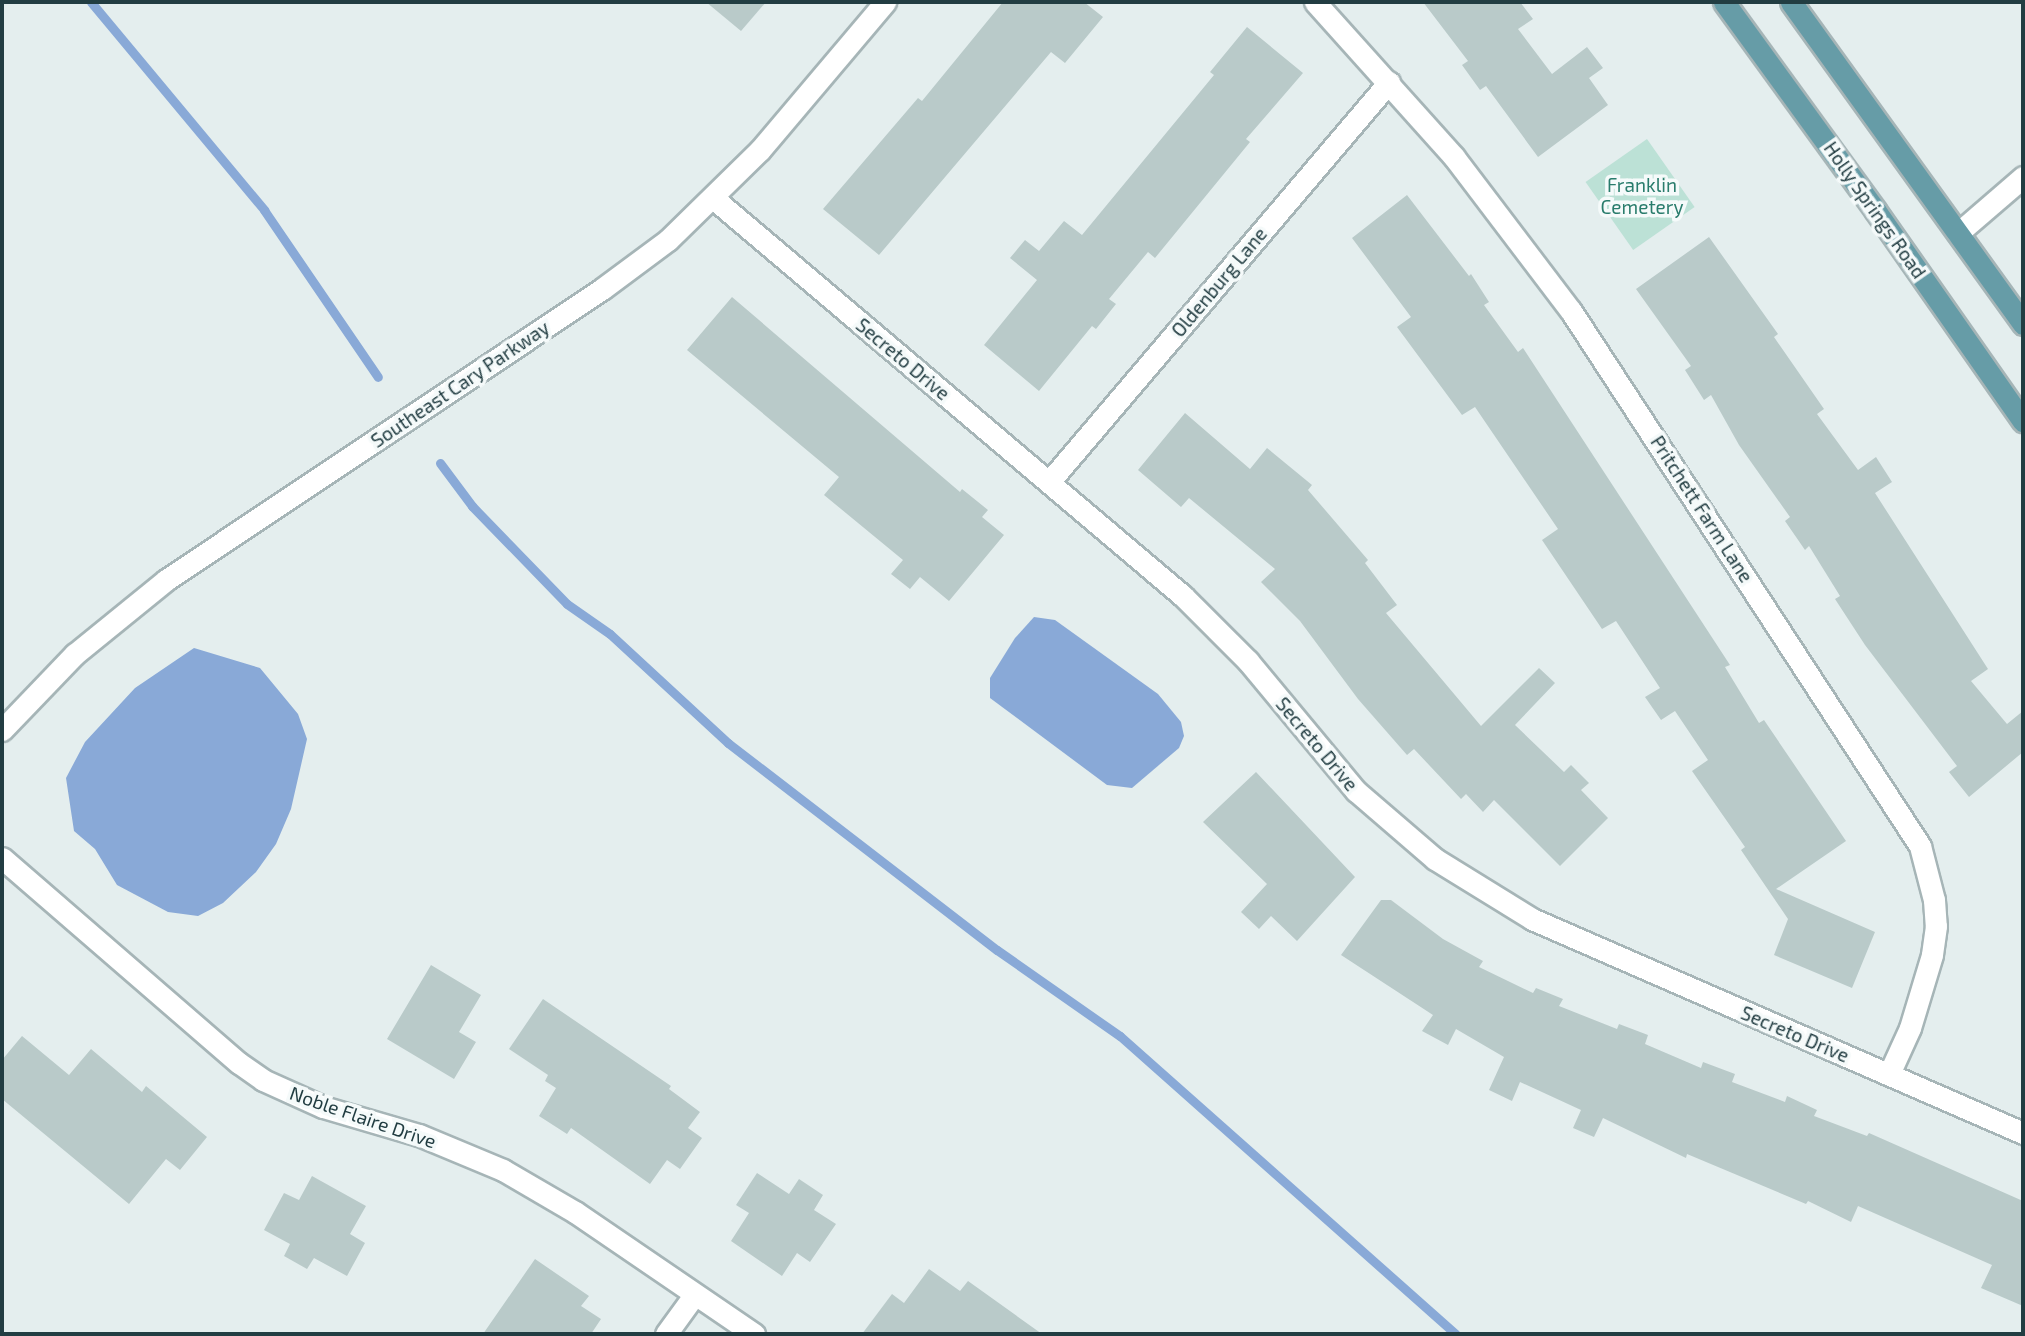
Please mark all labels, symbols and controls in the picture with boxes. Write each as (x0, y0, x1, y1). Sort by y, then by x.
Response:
street label: Holly Springs Road (1819, 137, 1931, 283)
park label: Franklin Cemetery (1601, 174, 1683, 218)
street label: Oldenburg Lane (1167, 223, 1271, 341)
street label: Secreto Drive (852, 313, 954, 405)
street label: Southeast Cary Parkway (366, 316, 554, 452)
street label: Pritchett Farm Lane (1646, 431, 1758, 587)
street label: Secreto Drive (1271, 693, 1363, 795)
street label: Secreto Drive (1738, 1001, 1852, 1067)
street label: Noble Flaire Drive (287, 1081, 439, 1153)

